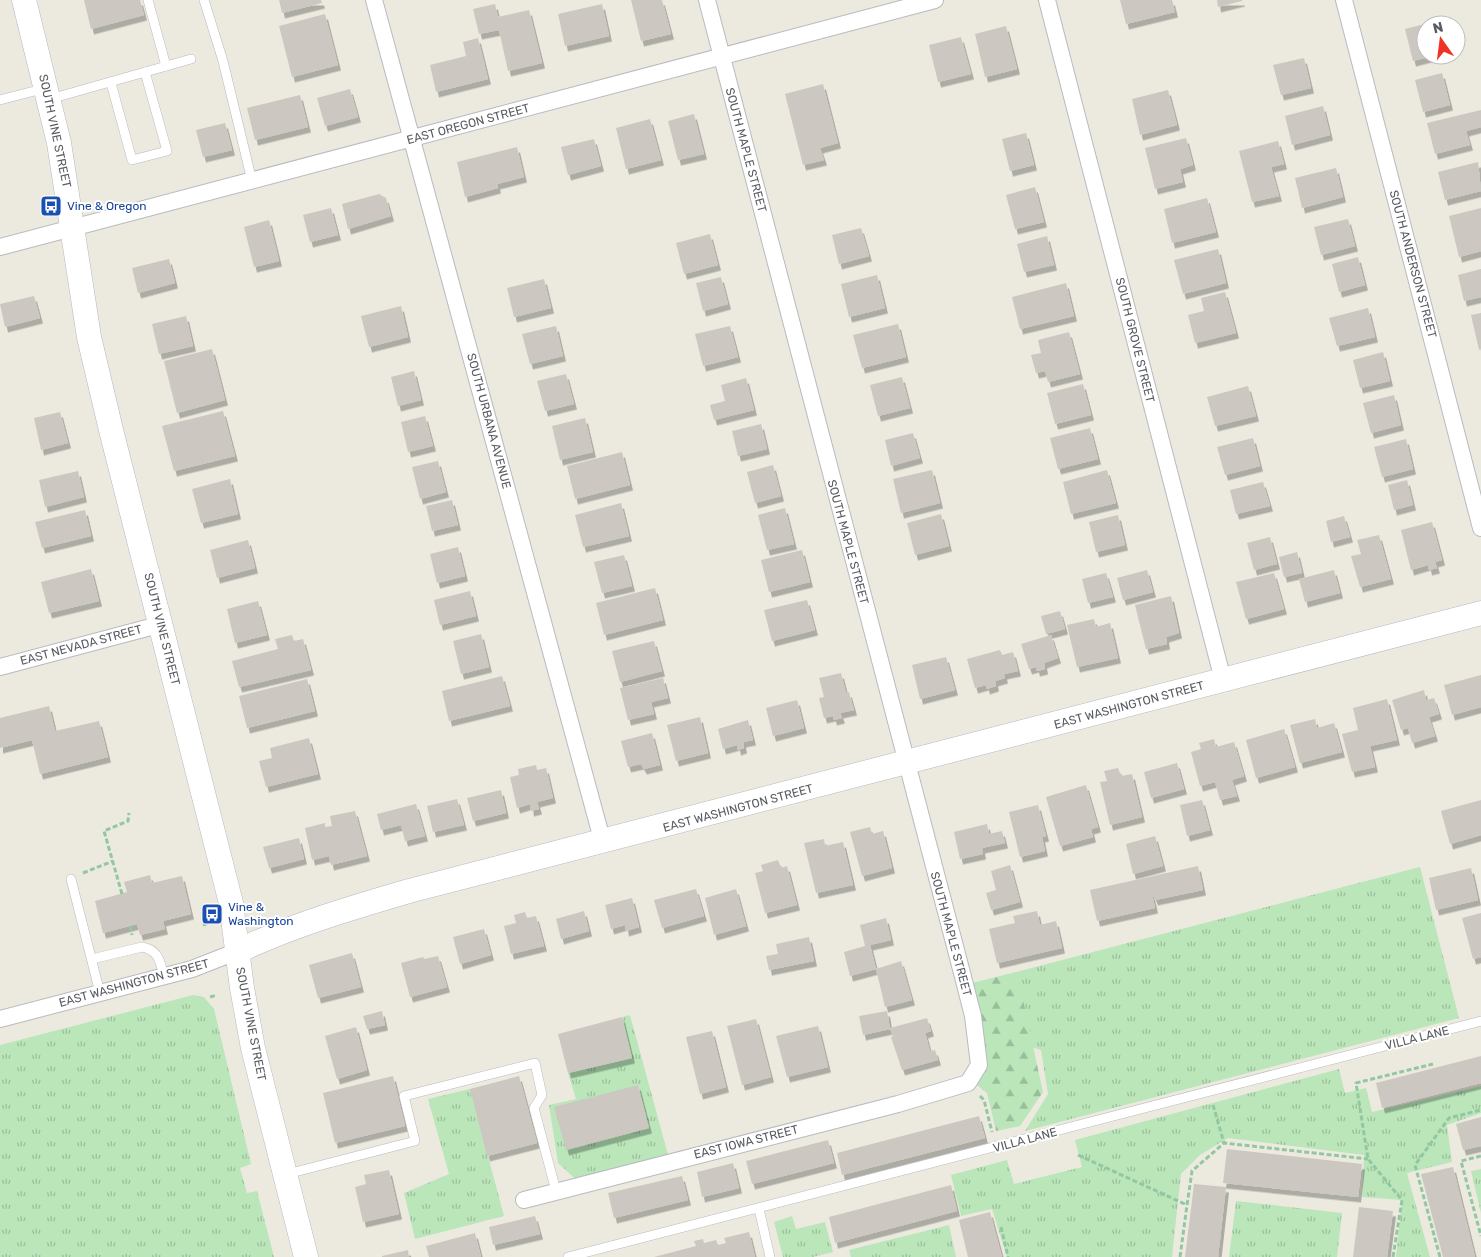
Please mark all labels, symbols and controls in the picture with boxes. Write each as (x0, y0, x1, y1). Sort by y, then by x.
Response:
north arrow (1416, 15, 1466, 65)
text: N (1431, 18, 1445, 37)
street label: SOUTH VINE STREET (36, 73, 74, 189)
street label: SOUTH MAPLE STREET (723, 86, 769, 214)
street label: EAST OREGON STREET (405, 101, 531, 147)
street label: SOUTH ANDERSON STREET (1387, 189, 1440, 339)
bus stop icon: Vine & Oregon (39, 194, 63, 218)
place label: Vine & Oregon (67, 199, 147, 213)
street label: SOUTH GROVE STREET (1113, 276, 1157, 404)
street label: SOUTH URBANA AVENUE (464, 352, 514, 490)
street label: SOUTH MAPLE STREET (825, 478, 871, 606)
street label: SOUTH VINE STREET (141, 571, 183, 687)
street label: EAST NEVADA STREET (19, 622, 143, 668)
street label: EAST WASHINGTON STREET (1052, 678, 1206, 732)
street label: EAST WASHINGTON STREET (661, 781, 815, 835)
street label: SOUTH MAPLE STREET (928, 870, 974, 998)
place label: Vine & Washington (228, 900, 294, 928)
bus stop icon: Vine & Washington (200, 902, 224, 926)
street label: EAST WASHINGTON STREET (57, 956, 211, 1010)
street label: SOUTH VINE STREET (233, 966, 269, 1082)
street label: VILLA LANE (1383, 1023, 1451, 1053)
street label: EAST IOWA STREET (692, 1122, 800, 1162)
street label: VILLA LANE (991, 1125, 1059, 1155)

